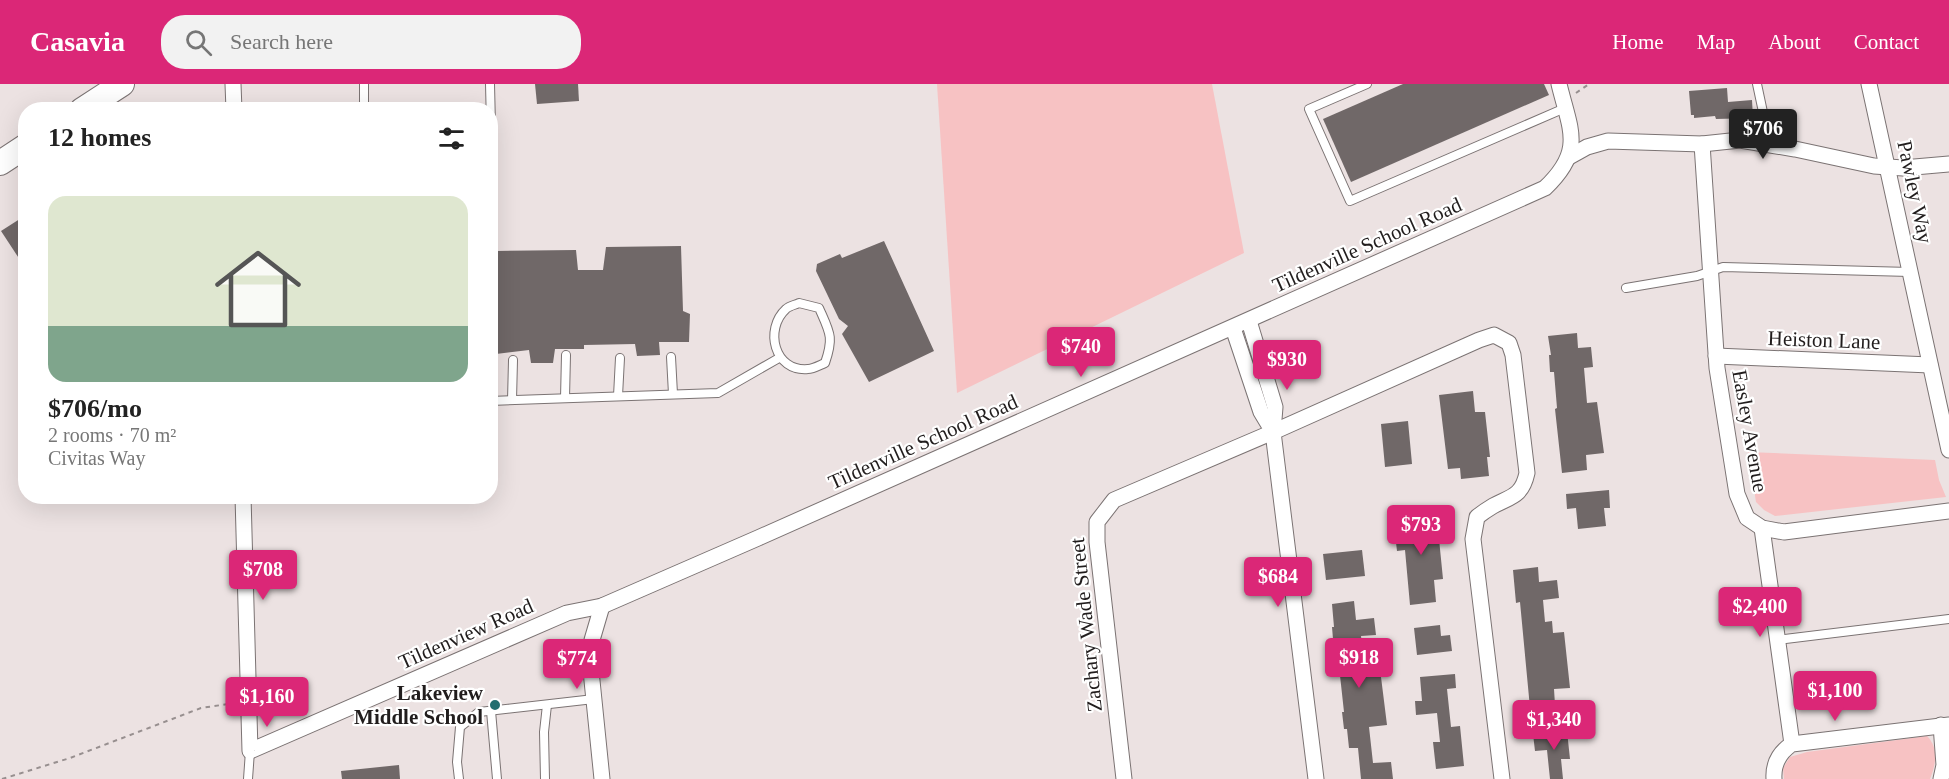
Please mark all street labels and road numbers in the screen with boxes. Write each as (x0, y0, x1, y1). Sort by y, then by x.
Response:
street label: Pawley Way (1892, 138, 1938, 246)
street label: Tildenville School Road (1269, 192, 1466, 298)
street label: Heiston Lane (1767, 326, 1881, 354)
street label: Easley Avenue (1727, 368, 1773, 494)
street label: Tildenville School Road (825, 389, 1022, 495)
street label: Zachary Wade Street (1065, 536, 1107, 713)
street label: Tildenview Road (395, 593, 537, 674)

